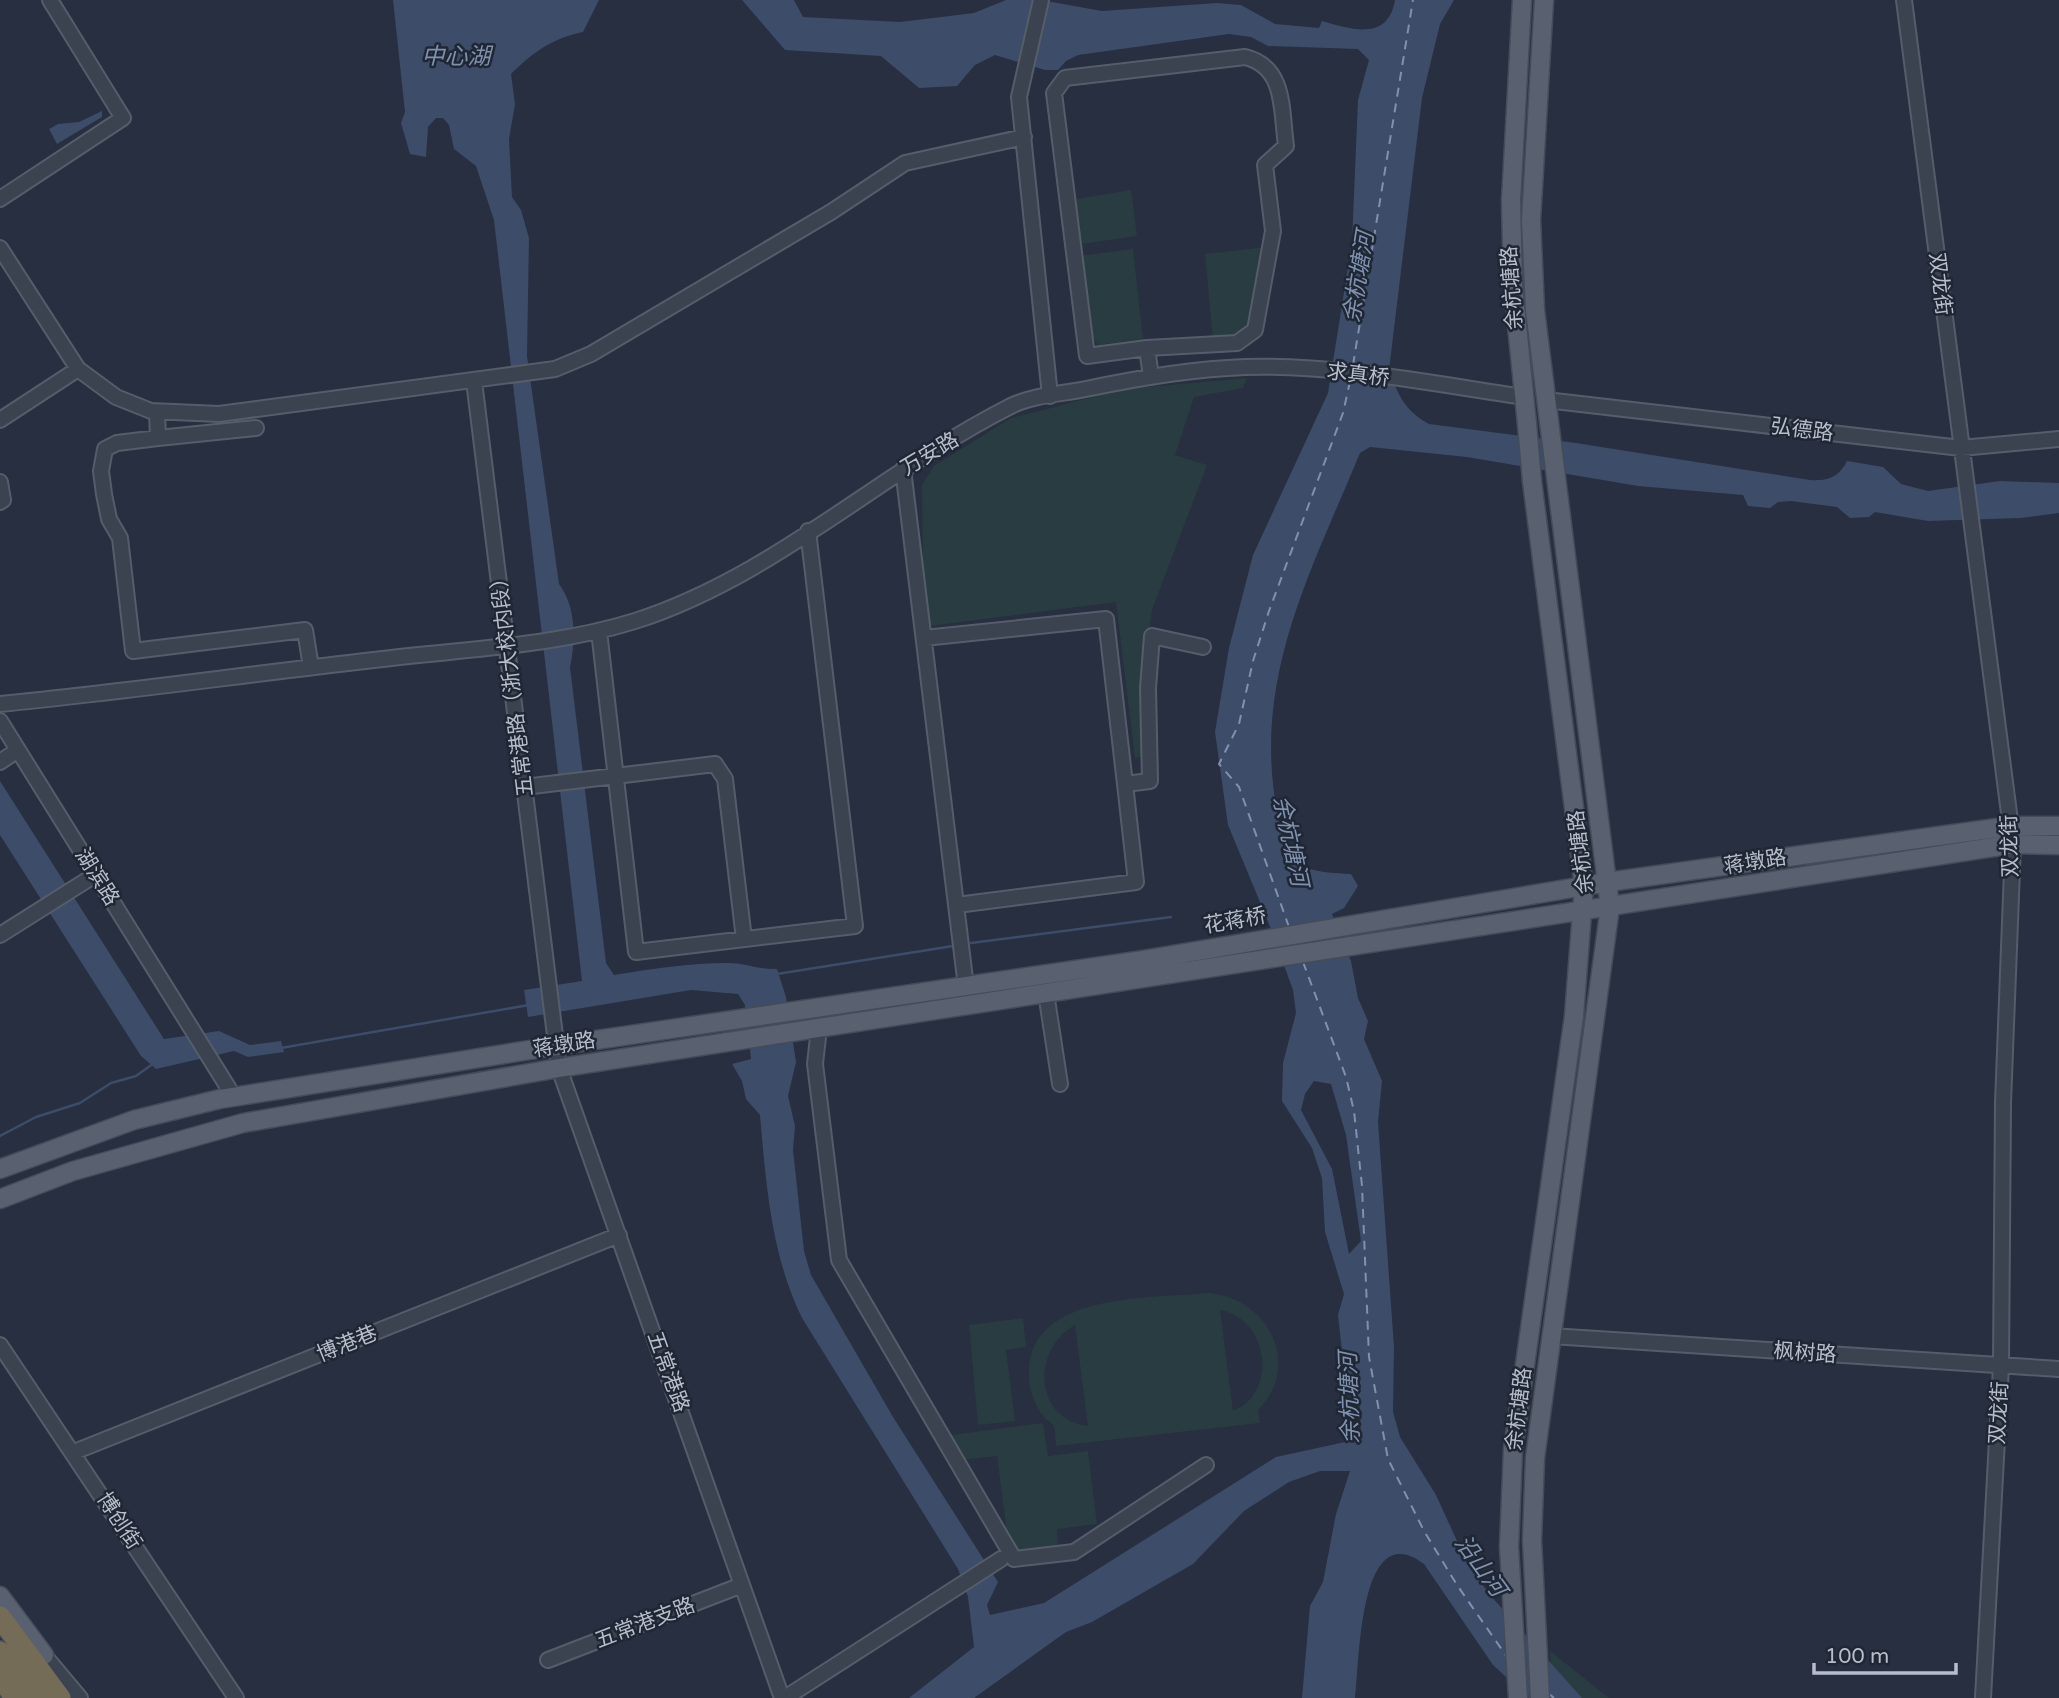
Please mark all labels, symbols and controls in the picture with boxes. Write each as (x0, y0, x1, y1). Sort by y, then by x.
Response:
water label: 中心湖 (422, 43, 494, 71)
water label: 余杭塘河 (1338, 225, 1381, 325)
street label: 余杭塘路 (1497, 245, 1527, 331)
street label: 双龙街 (1924, 251, 1956, 317)
street label: 求真桥 (1325, 359, 1391, 391)
street label: 弘德路 (1769, 414, 1835, 446)
street label: 万安路 (897, 427, 963, 481)
street label: 五常港路（浙大校内段） (486, 566, 538, 798)
water label: 余杭塘河 (1267, 793, 1314, 893)
street label: 余杭塘路 (1563, 809, 1599, 895)
street label: 双龙街 (1996, 814, 2024, 878)
street label: 湖滨路 (70, 844, 124, 910)
street label: 蒋墩路 (1722, 845, 1788, 879)
street label: 花蒋桥 (1202, 903, 1268, 939)
street label: 蒋墩路 (531, 1028, 597, 1062)
street label: 博港巷 (313, 1321, 381, 1367)
street label: 五常港路 (642, 1328, 694, 1416)
street label: 枫树路 (1773, 1338, 1837, 1368)
water label: 余杭塘河 (1334, 1348, 1366, 1444)
street label: 余杭塘路 (1501, 1366, 1537, 1452)
street label: 双龙街 (1985, 1381, 2013, 1445)
street label: 博创街 (91, 1488, 147, 1554)
water label: 沿山河 (1448, 1530, 1514, 1605)
street label: 五常港支路 (592, 1593, 698, 1653)
scale bar (1814, 1632, 1956, 1676)
text: 100 m (1825, 1644, 1889, 1669)

